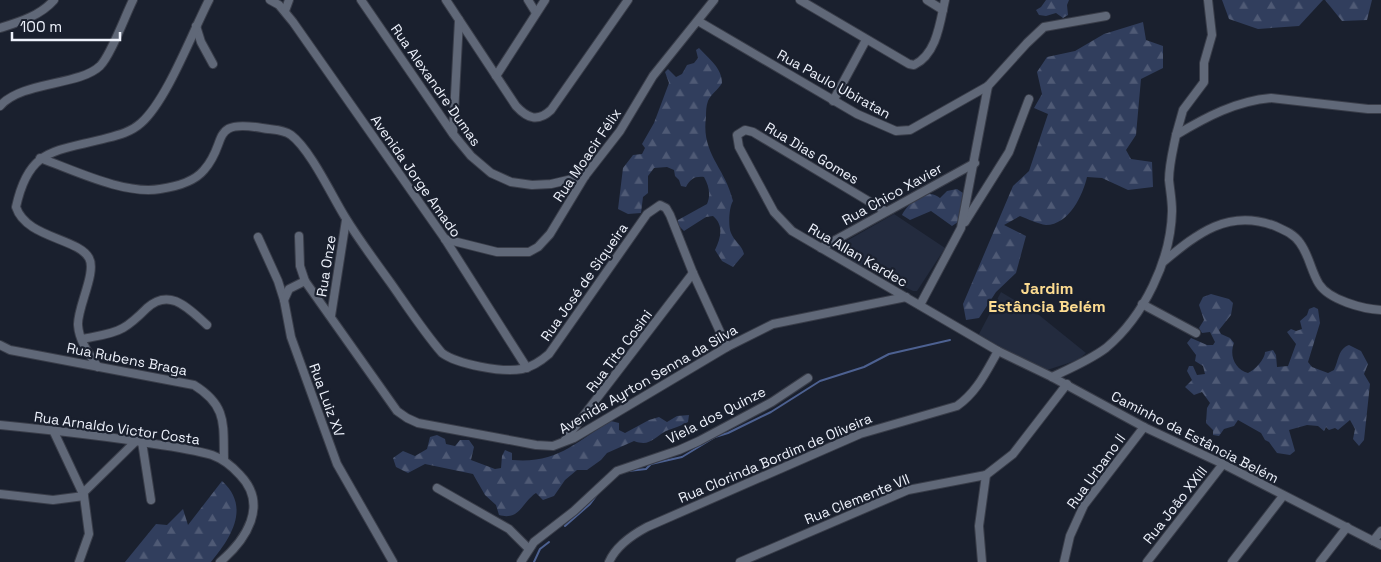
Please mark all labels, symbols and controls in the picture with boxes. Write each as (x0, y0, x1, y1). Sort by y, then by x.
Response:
scale bar (12, 10, 120, 42)
text: 100 m (20, 17, 62, 36)
street label: Rua Alexandre Dumas (387, 20, 485, 150)
street label: Rua Paulo Ubiratan (774, 45, 894, 123)
street label: Rua Moacir Félix (549, 105, 625, 205)
street label: Avenida Jorge Amado (367, 111, 465, 241)
street label: Rua Dias Gomes (762, 118, 862, 188)
street label: Rua Chico Xavier (839, 159, 945, 229)
street label: Rua José de Siqueira (536, 219, 632, 345)
street label: Rua Allan Kardec (805, 219, 911, 291)
street label: Rua Onze (312, 234, 340, 298)
district label: Jardim Estância Belém (988, 278, 1106, 317)
street label: Rua Tito Cosini (582, 306, 656, 396)
street label: Avenida Ayrton Senna da Silva (555, 320, 741, 438)
street label: Rua Rubens Braga (65, 338, 189, 380)
street label: Rua Luiz XV (305, 361, 349, 440)
street label: Viela dos Quinze (663, 382, 769, 448)
street label: Caminho da Estância Belém (1108, 387, 1282, 487)
street label: Rua Arnaldo Victor Costa (33, 407, 201, 449)
street label: Rua Clorinda Bordim de Oliveira (676, 409, 874, 507)
street label: Rua Urbano II (1063, 430, 1129, 512)
street label: Rua João XXIII (1139, 462, 1211, 548)
street label: Rua Clemente VII (802, 470, 912, 528)

